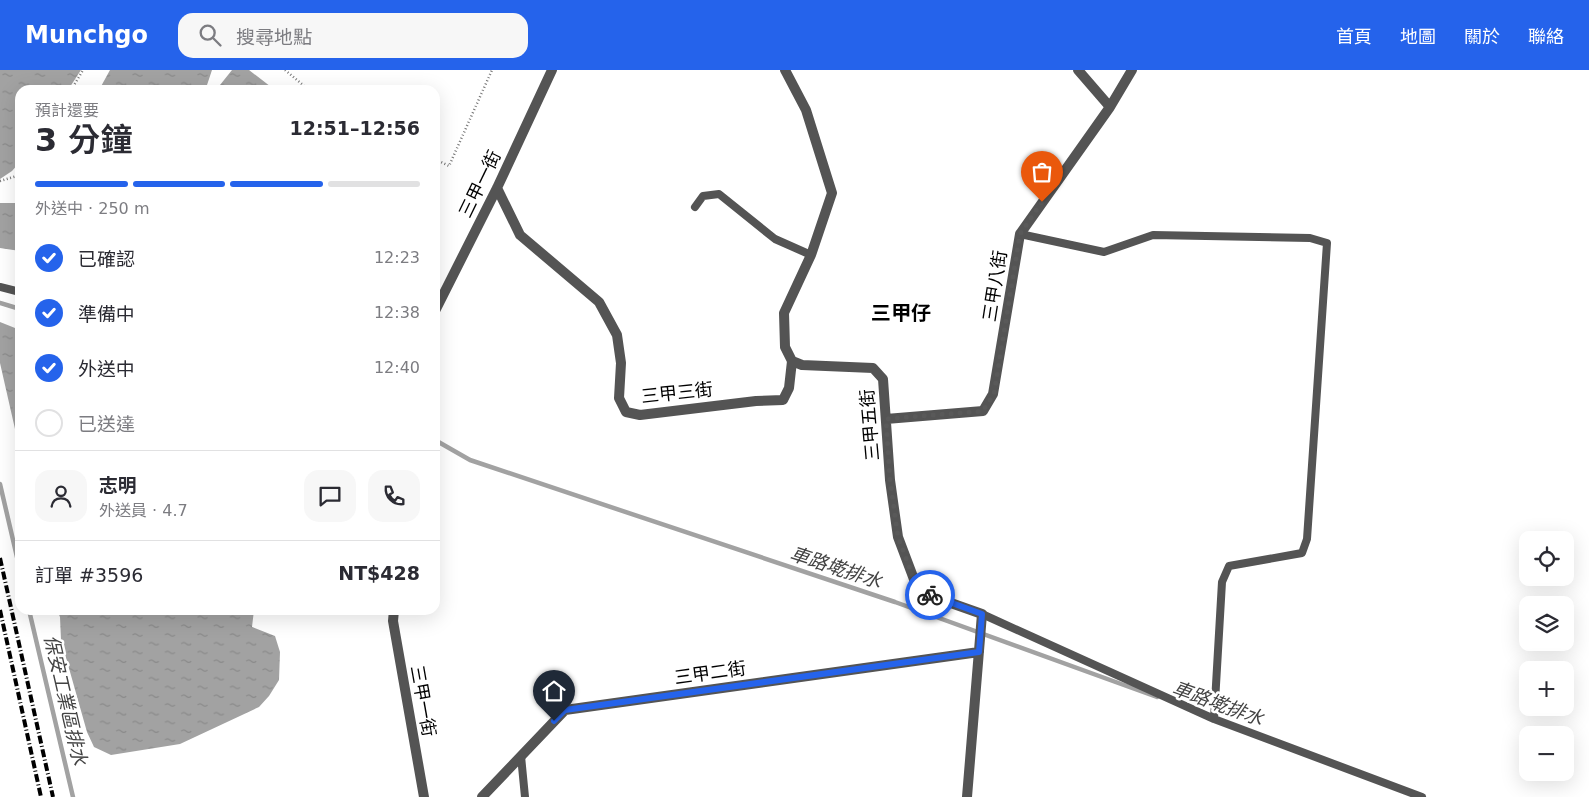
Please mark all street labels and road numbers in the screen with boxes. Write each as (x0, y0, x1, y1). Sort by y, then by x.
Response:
street label: 三甲一街 (454, 147, 505, 221)
street label: 三甲八街 (979, 249, 1011, 323)
street label: 三甲三街 (640, 378, 714, 407)
street label: 三甲五街 (856, 388, 883, 462)
street label: 三甲二街 (673, 657, 747, 688)
street label: 三甲一街 (407, 664, 440, 738)

